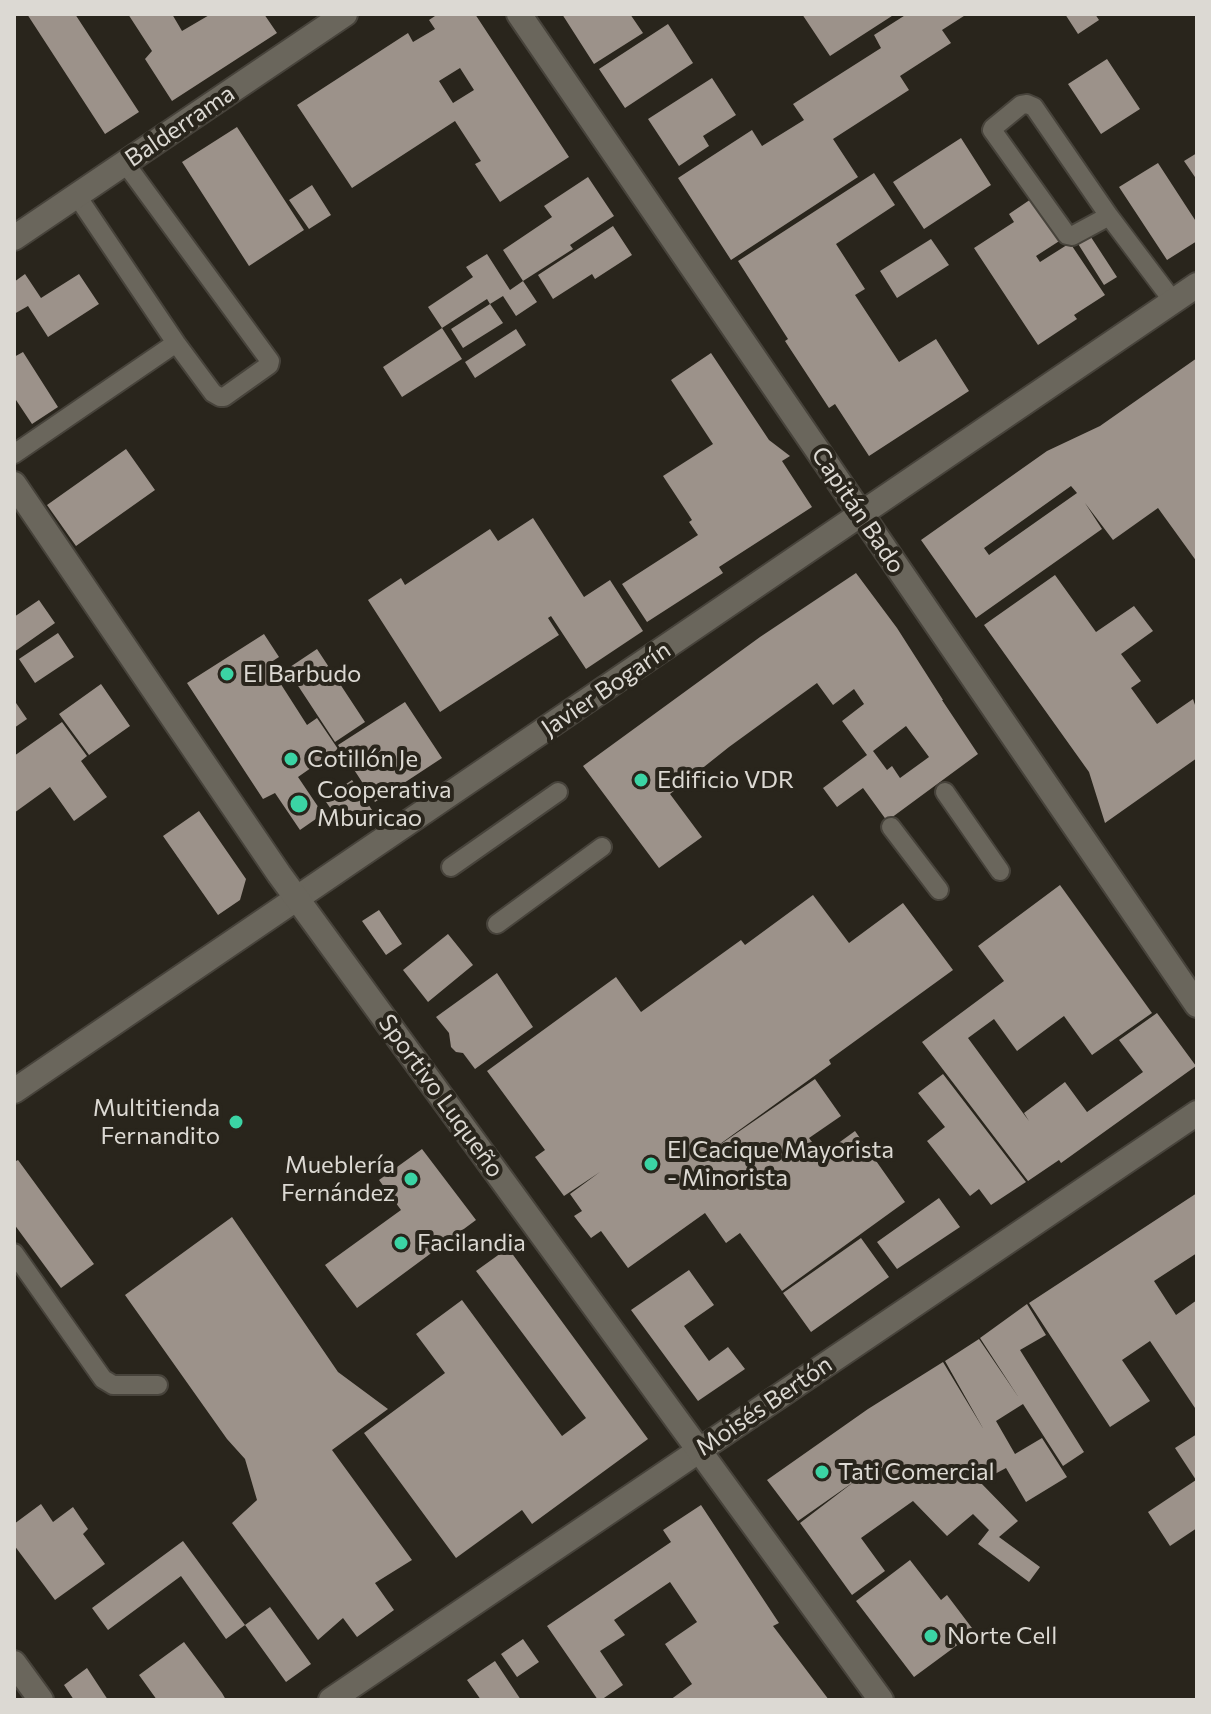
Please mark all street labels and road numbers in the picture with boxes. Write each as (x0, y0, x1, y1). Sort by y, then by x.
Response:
street label: Balderrama (120, 79, 240, 173)
street label: Capitán Bado (805, 441, 911, 579)
street label: Javier Bogarín (536, 635, 676, 743)
street label: Sportivo Luqueño (372, 1009, 510, 1183)
street label: Moisés Bertón (690, 1350, 838, 1462)

